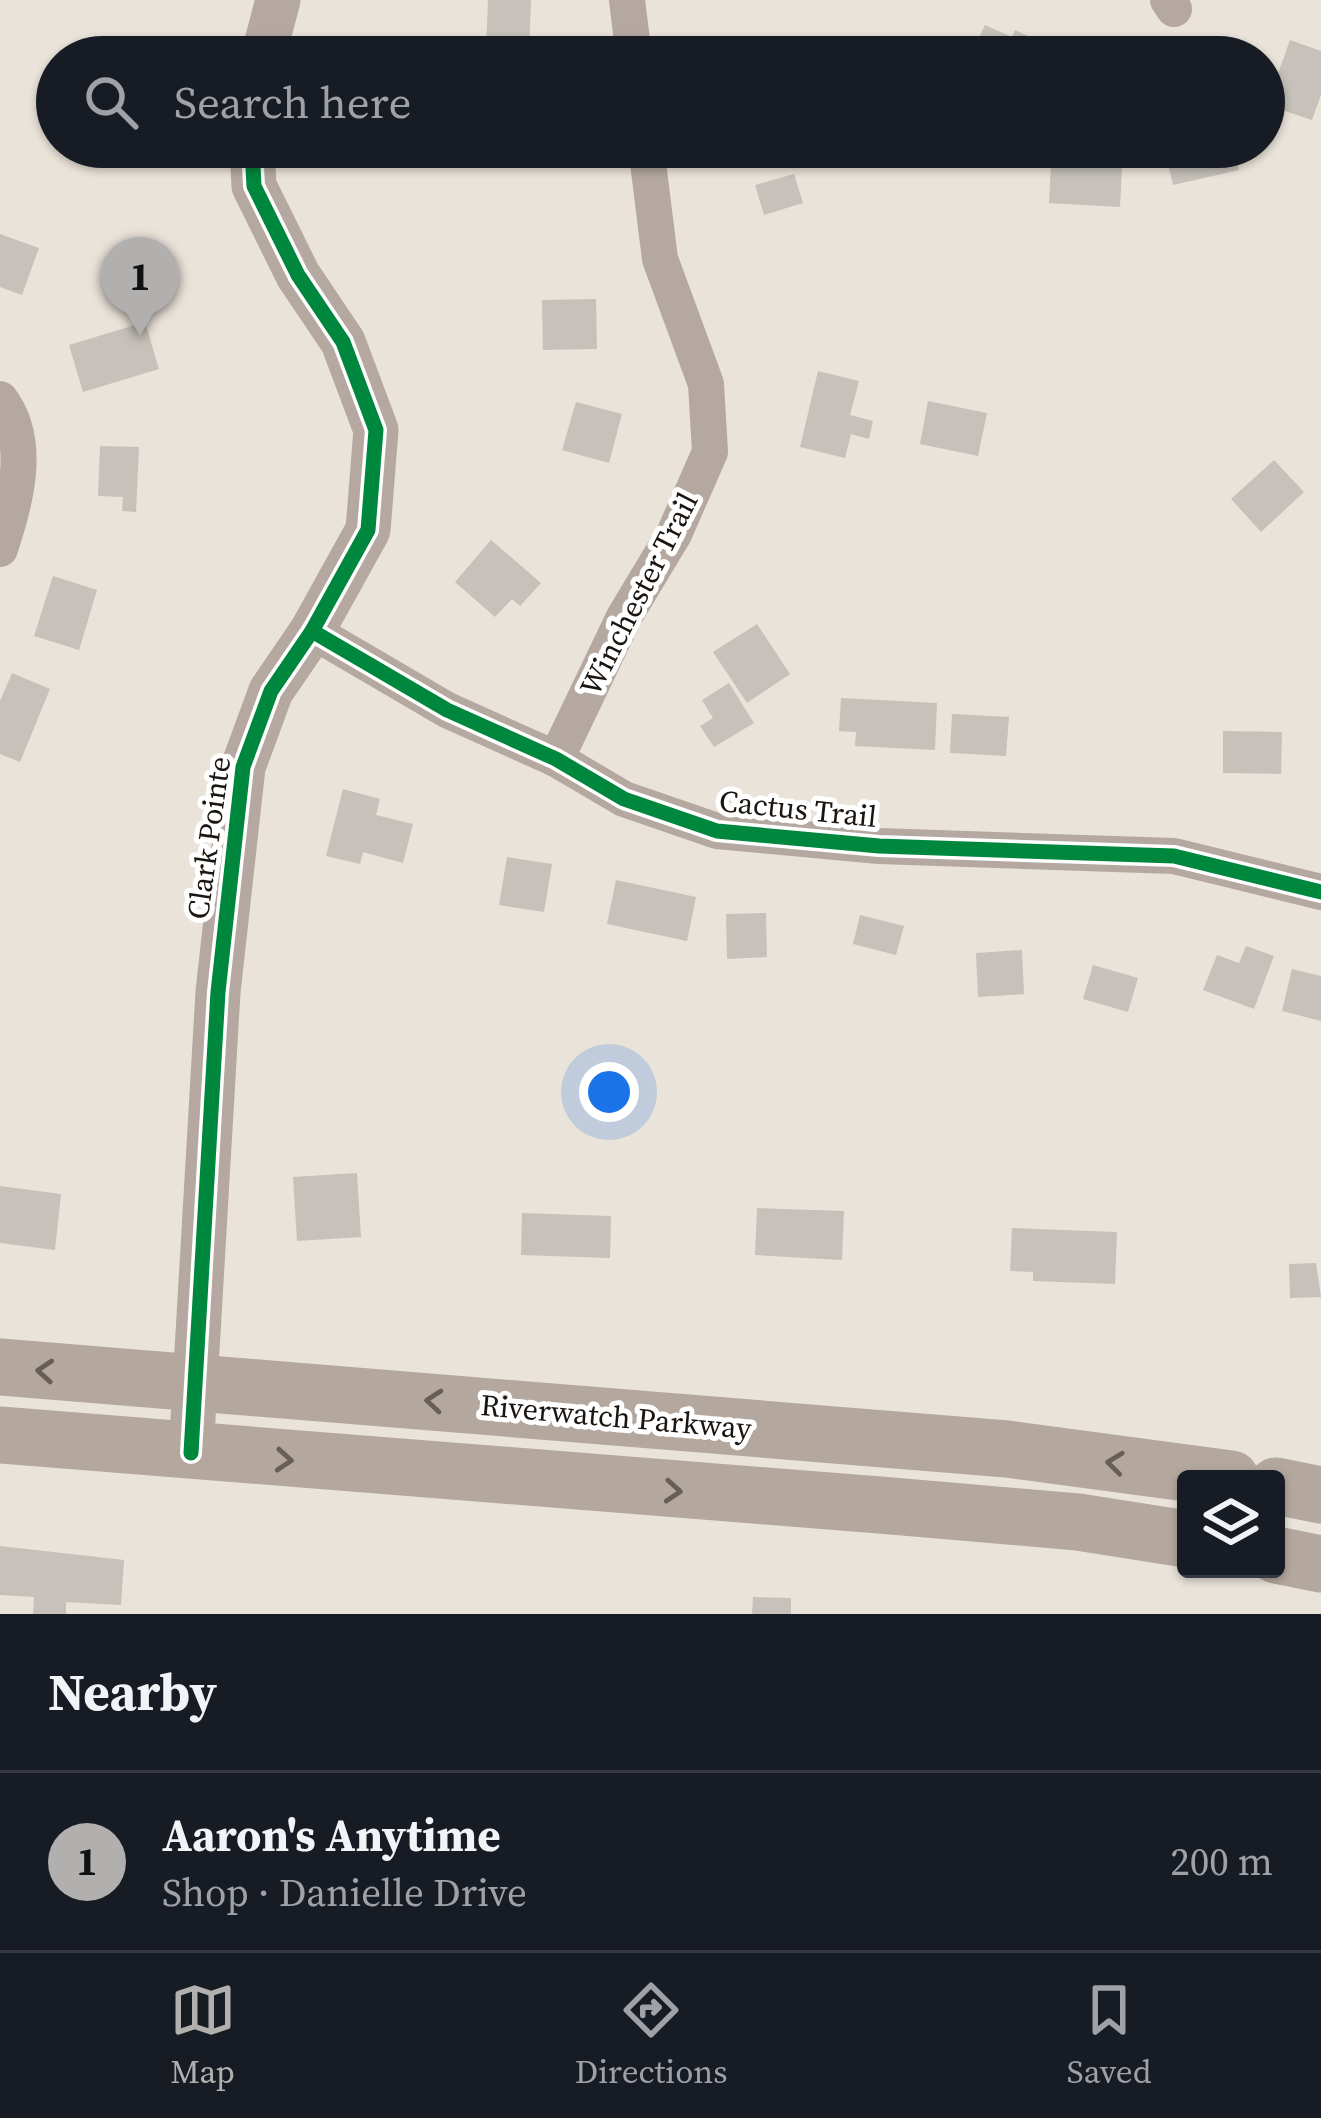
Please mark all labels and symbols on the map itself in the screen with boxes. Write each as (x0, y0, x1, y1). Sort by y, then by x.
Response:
pin: 1 (101, 237, 179, 336)
street label: Winchester Trail (570, 485, 707, 702)
street label: Clark Pointe (177, 754, 240, 922)
street label: Cactus Trail (717, 780, 879, 837)
your location (579, 1062, 639, 1122)
one-way arrow (35, 1358, 54, 1384)
street label: Riverwatch Parkway (479, 1384, 754, 1449)
one-way arrow (424, 1389, 443, 1415)
one-way arrow (275, 1447, 294, 1473)
one-way arrow (1105, 1450, 1125, 1476)
one-way arrow (664, 1477, 683, 1503)

